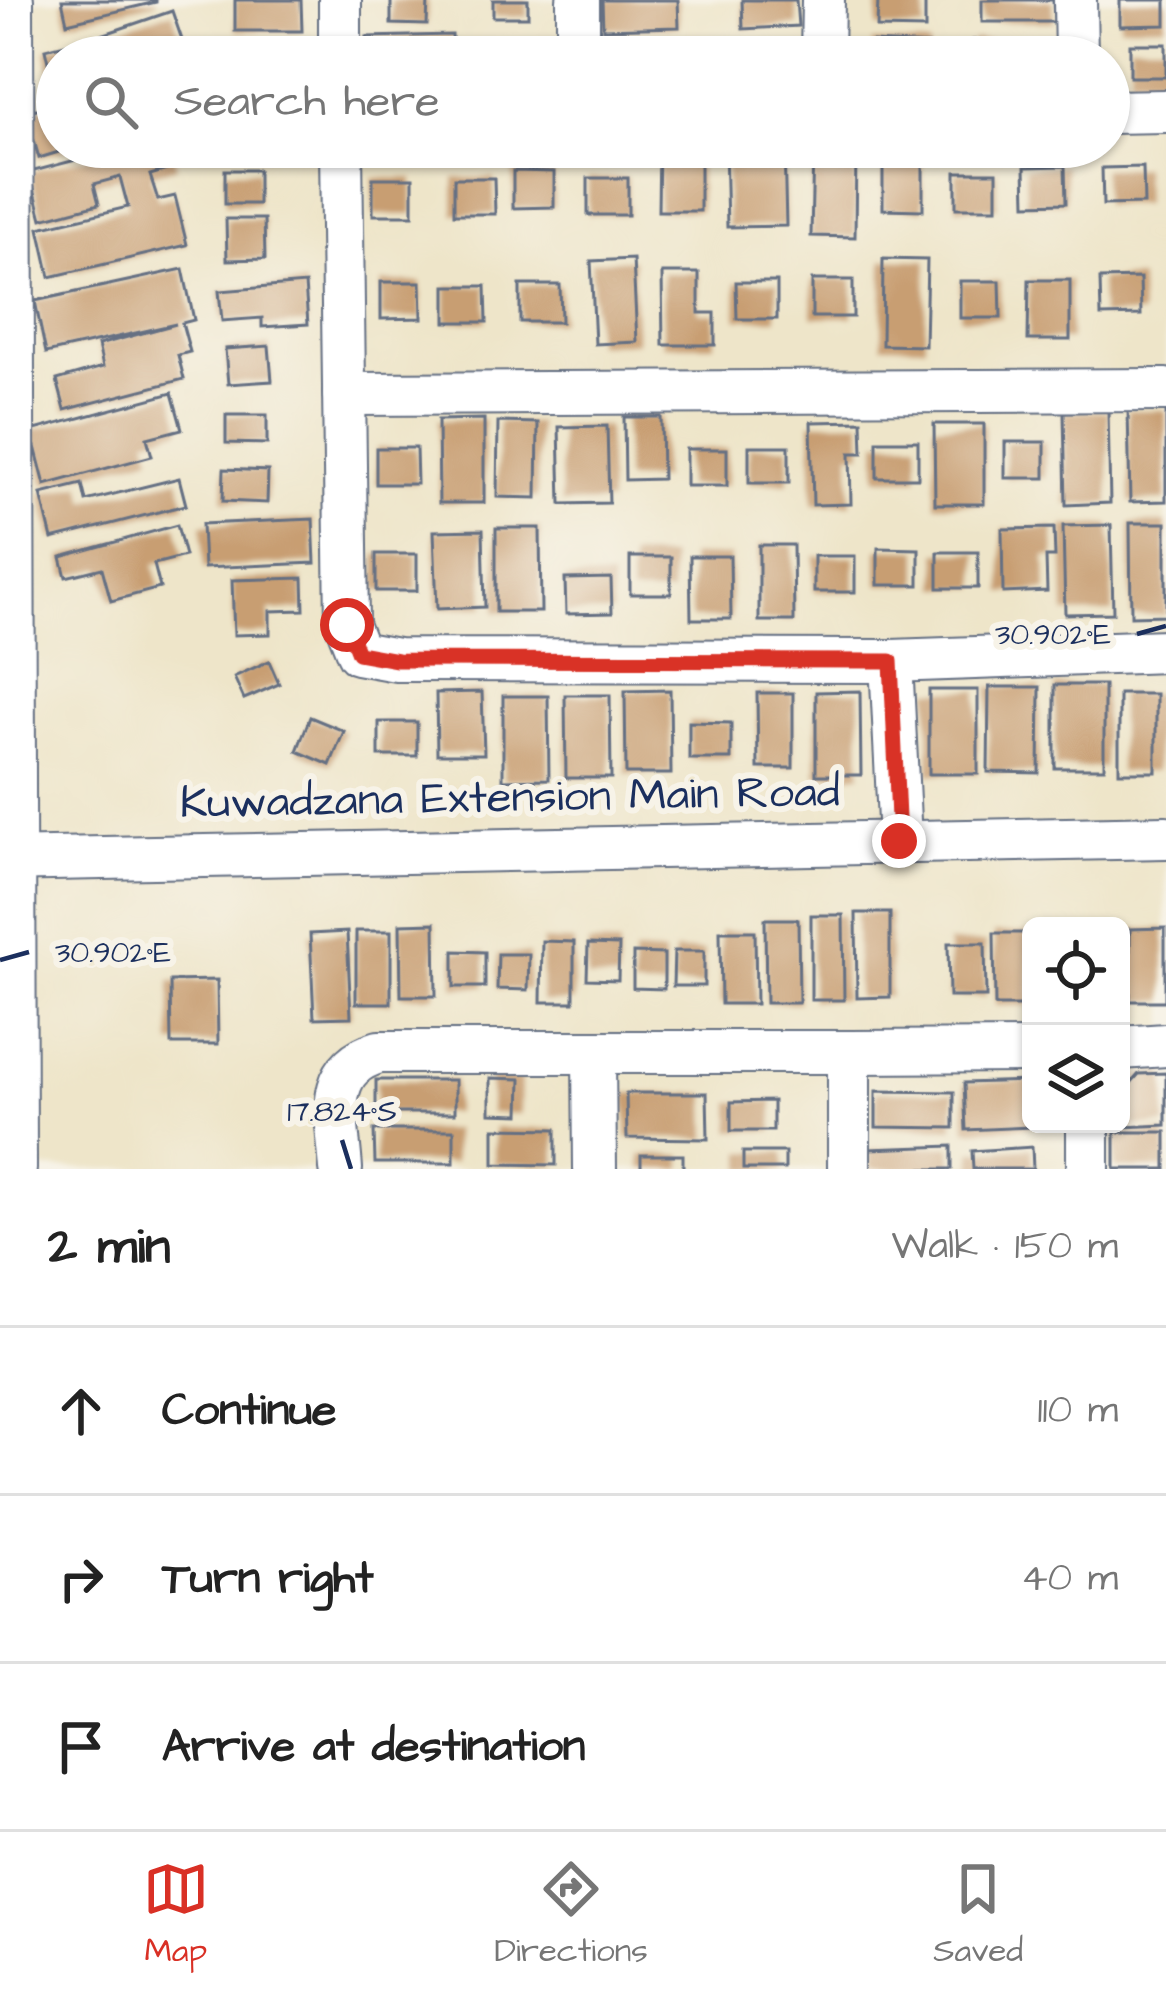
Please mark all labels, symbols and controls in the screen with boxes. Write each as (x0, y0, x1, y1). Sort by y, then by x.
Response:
search box (36, 36, 1130, 168)
icon: search (78, 69, 144, 135)
text: Search here (174, 71, 440, 133)
route start (320, 598, 374, 652)
text: 30.902°E (995, 614, 1111, 656)
street label: Kuwadzana Extension Main Road (180, 761, 840, 835)
route end (872, 814, 926, 868)
map controls (1022, 917, 1130, 1133)
button: locate (1022, 917, 1130, 1025)
text: 30.902°E (55, 932, 171, 974)
button: layers (1022, 1025, 1130, 1133)
text: 17.824°S (287, 1091, 397, 1133)
text: 2 min (48, 1212, 171, 1283)
text: Walk · 150 m (892, 1220, 1118, 1274)
icon: ahead (48, 1378, 114, 1444)
text: Continue (162, 1380, 336, 1442)
text: 110 m (1037, 1384, 1118, 1438)
icon: right (48, 1546, 114, 1612)
text: Turn right (162, 1548, 374, 1610)
text: 40 m (1021, 1552, 1118, 1606)
icon: arrive (48, 1714, 114, 1780)
text: Arrive at destination (162, 1716, 585, 1778)
tab: Map (143, 1856, 209, 1974)
tab: Directions (494, 1856, 648, 1974)
tab: Saved (933, 1856, 1023, 1974)

